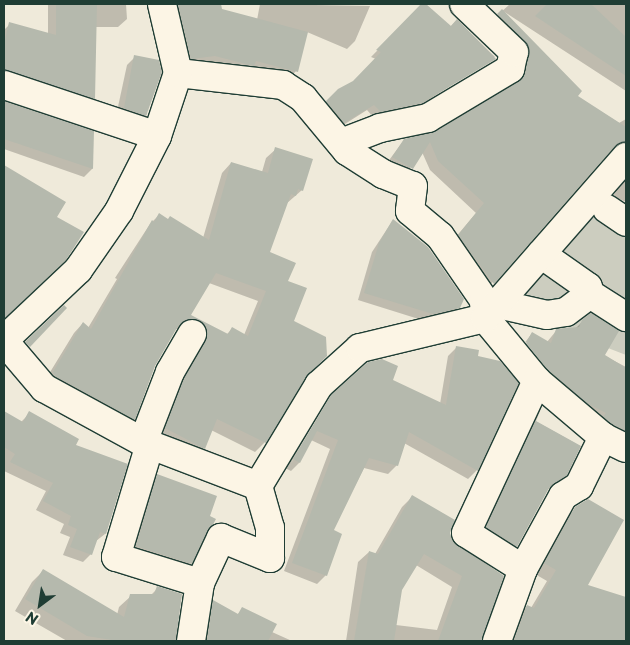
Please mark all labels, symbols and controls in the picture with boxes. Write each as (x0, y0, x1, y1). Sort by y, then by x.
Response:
north arrow (15, 580, 65, 630)
text: N (22, 606, 42, 630)

